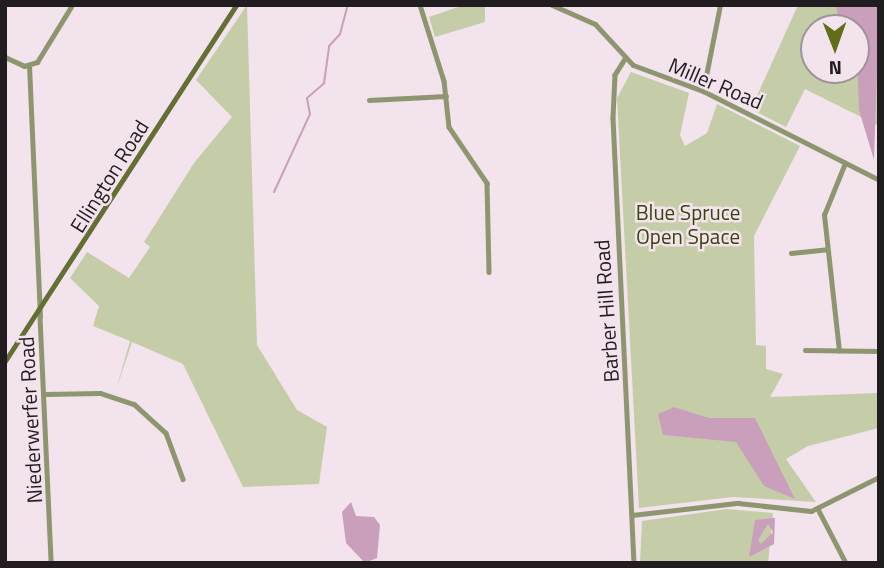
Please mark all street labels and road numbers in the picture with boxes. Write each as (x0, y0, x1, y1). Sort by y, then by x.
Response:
street label: Miller Road (665, 52, 767, 114)
street label: Ellington Road (64, 115, 154, 237)
street label: Barber Hill Road (588, 239, 624, 383)
street label: Niederwerfer Road (13, 336, 47, 504)

